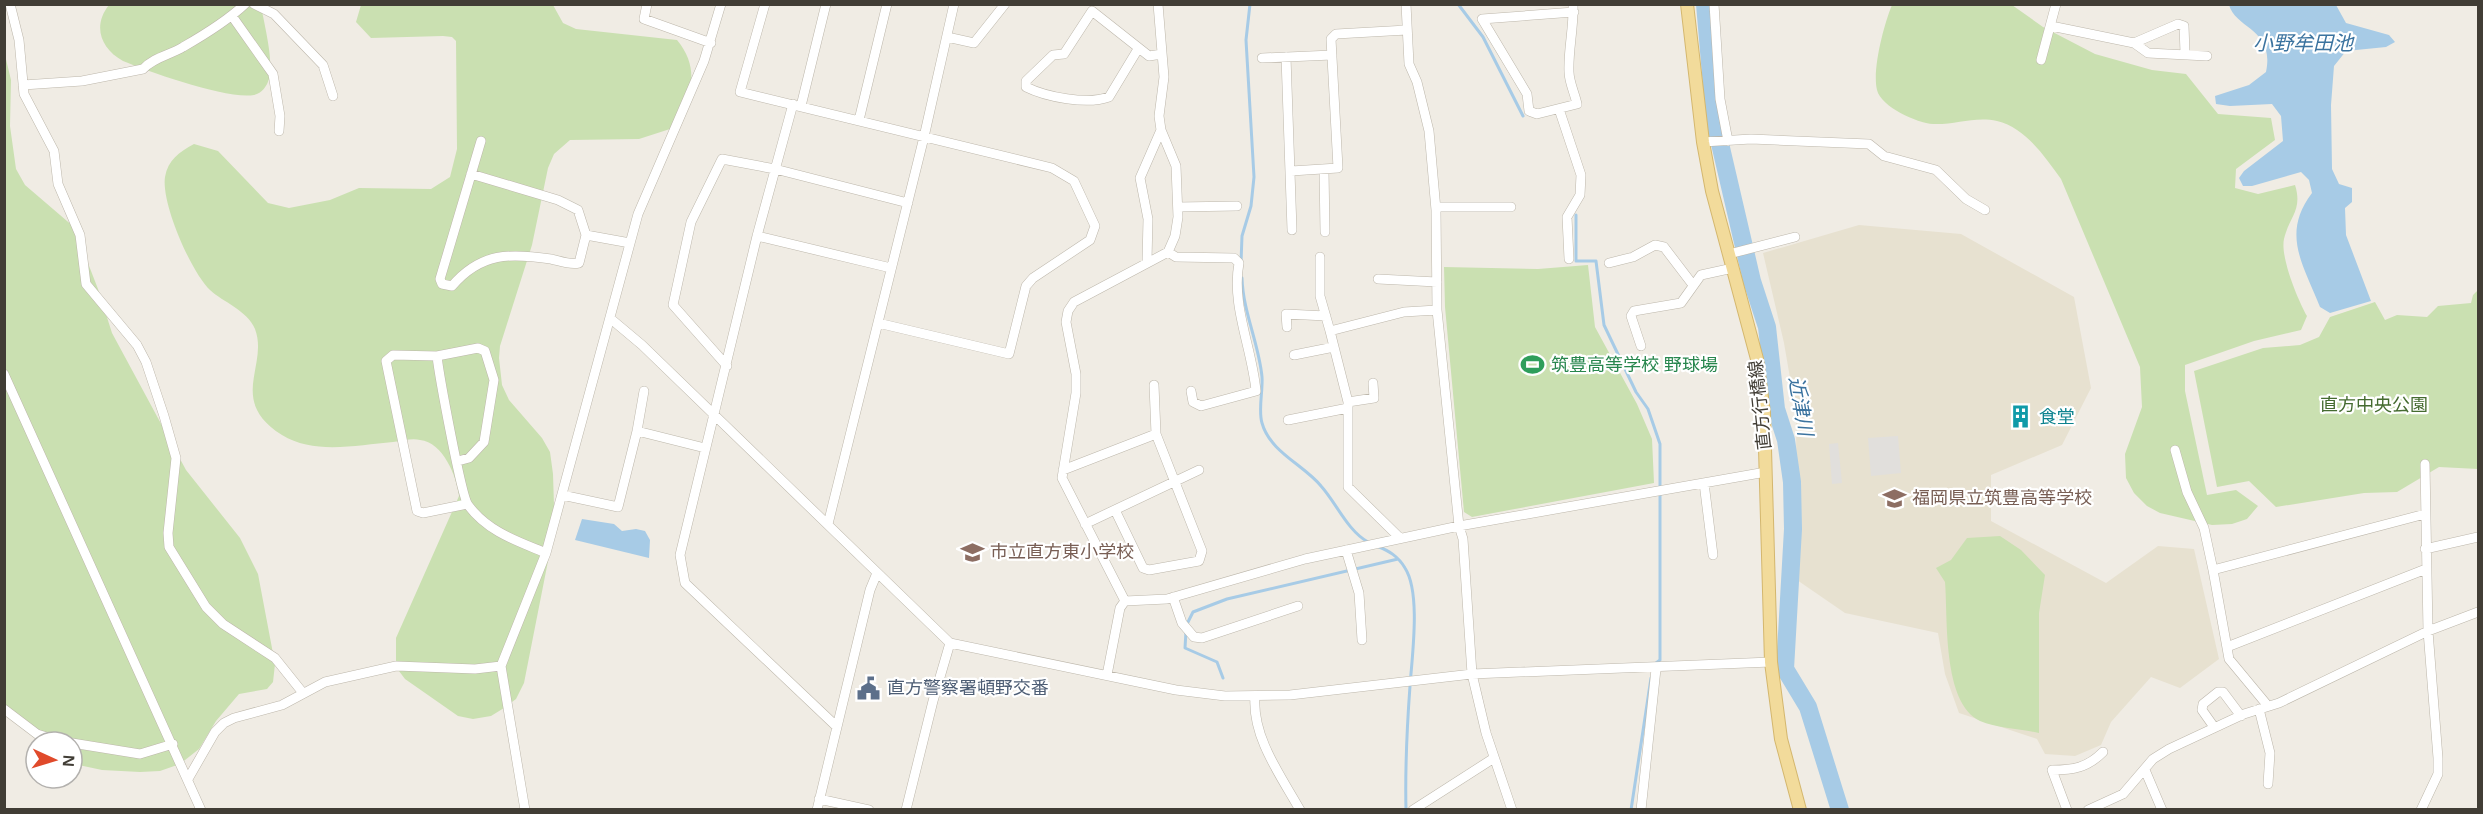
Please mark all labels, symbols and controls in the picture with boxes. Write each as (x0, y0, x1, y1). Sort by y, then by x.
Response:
water label: 小野牟田池 (2253, 32, 2355, 54)
sports icon: 筑豊高等学校 野球場 (1520, 352, 1546, 378)
place label: 筑豊高等学校 野球場 (1551, 355, 1718, 375)
street label: 直方行橋線 (1745, 359, 1775, 451)
water label: 近津川 (1785, 375, 1817, 439)
park label: 直方中央公園 (2320, 395, 2428, 415)
building icon: 食堂 (2008, 404, 2034, 430)
place label: 食堂 (2039, 407, 2075, 427)
school or university icon: 福岡県立筑豊高等学校 (1881, 485, 1907, 511)
place label: 福岡県立筑豊高等学校 (1912, 488, 2092, 508)
school or university icon: 市立直方東小学校 (959, 539, 985, 565)
place label: 市立直方東小学校 (990, 542, 1134, 562)
public building icon: 直方警察署頓野交番 (856, 675, 882, 701)
place label: 直方警察署頓野交番 (887, 678, 1049, 698)
north arrow (24, 730, 84, 790)
text: N (60, 755, 77, 767)

